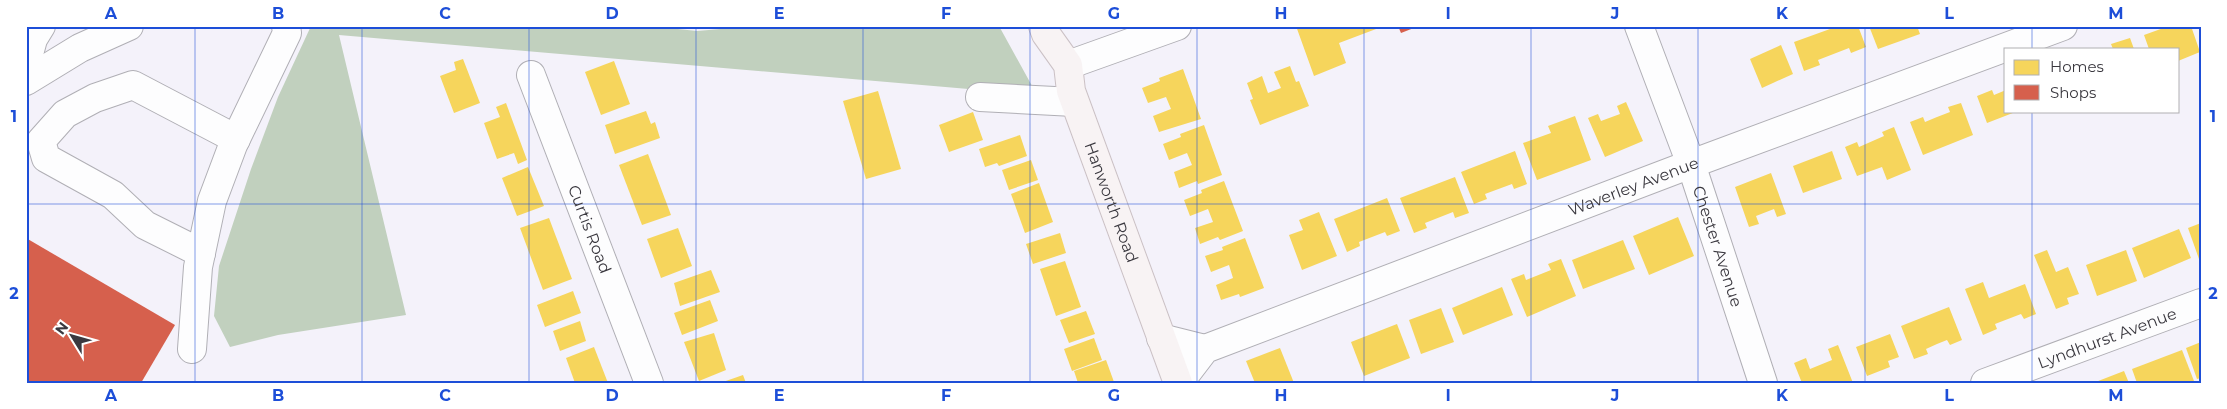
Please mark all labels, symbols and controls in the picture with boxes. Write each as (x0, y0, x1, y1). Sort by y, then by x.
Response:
text: A (104, 4, 118, 23)
text: B (272, 4, 284, 23)
text: C (439, 4, 451, 23)
text: D (605, 4, 619, 23)
text: E (774, 4, 784, 23)
text: F (941, 4, 951, 23)
text: G (1108, 4, 1120, 23)
text: H (1275, 4, 1287, 23)
text: I (1445, 4, 1451, 23)
text: J (1610, 4, 1619, 23)
text: K (1776, 4, 1789, 23)
text: L (1944, 4, 1954, 23)
text: M (2108, 4, 2124, 23)
legend (2004, 48, 2180, 112)
text: Homes (2050, 57, 2104, 76)
text: Shops (2050, 83, 2096, 102)
text: 1 (11, 107, 17, 126)
text: 1 (2210, 107, 2216, 126)
street label: Hanworth Road (1080, 139, 1142, 265)
street label: Waverley Avenue (1566, 153, 1701, 220)
street label: Curtis Road (564, 182, 615, 276)
street label: Chester Avenue (1689, 183, 1746, 309)
text: 2 (9, 284, 19, 303)
text: 2 (2208, 284, 2218, 303)
street label: Lyndhurst Avenue (2035, 304, 2179, 373)
north arrow (48, 312, 98, 362)
text: N (51, 318, 72, 338)
text: A (104, 386, 118, 405)
text: B (272, 386, 284, 405)
text: C (439, 386, 451, 405)
text: D (605, 386, 619, 405)
text: E (774, 386, 784, 405)
text: F (941, 386, 951, 405)
text: G (1108, 386, 1120, 405)
text: H (1275, 386, 1287, 405)
text: I (1445, 386, 1451, 405)
text: J (1610, 386, 1619, 405)
text: K (1776, 386, 1789, 405)
text: L (1944, 386, 1954, 405)
text: M (2108, 386, 2124, 405)

